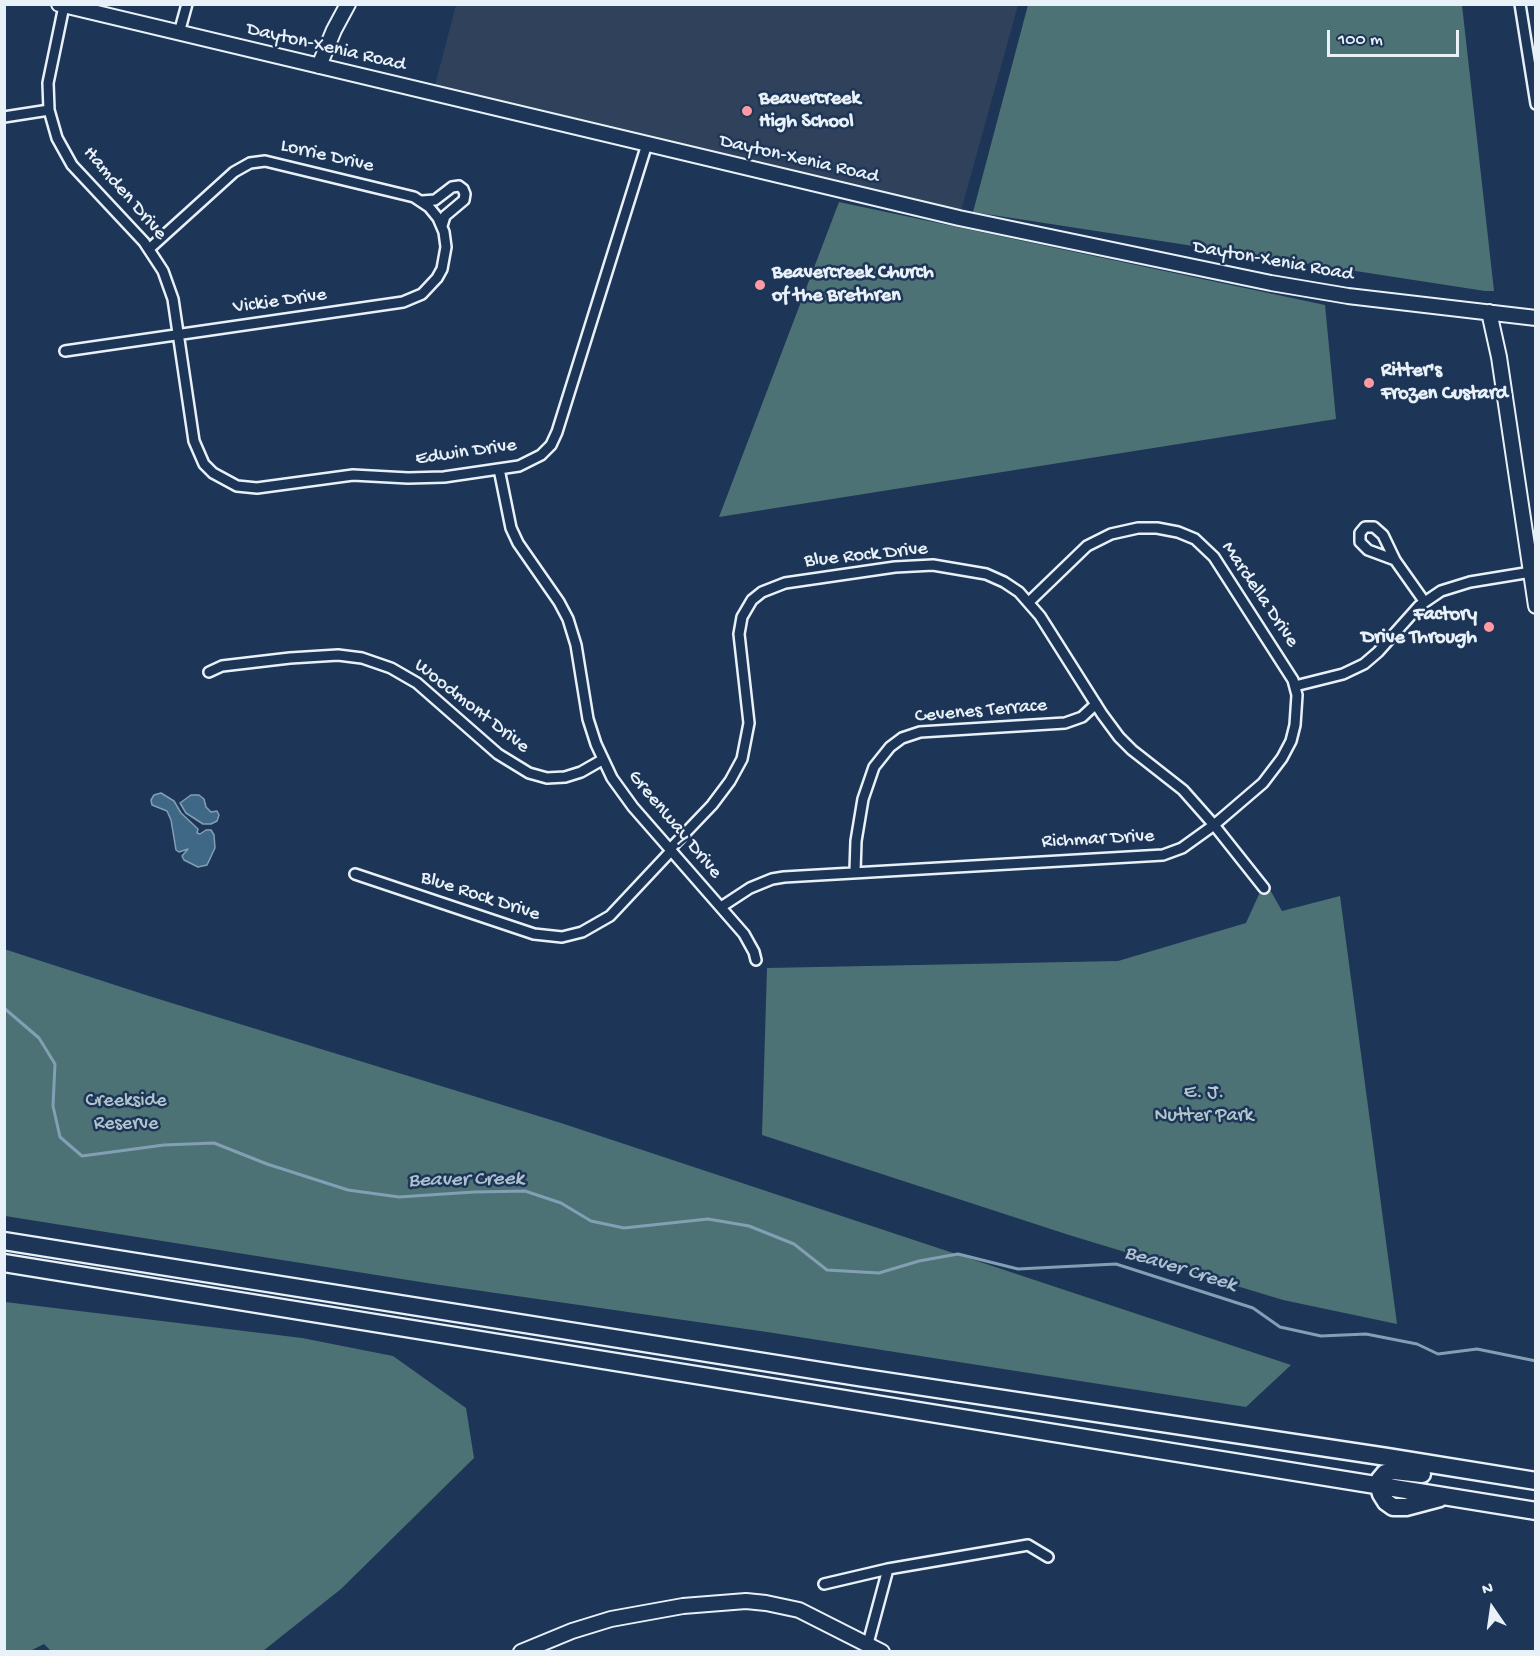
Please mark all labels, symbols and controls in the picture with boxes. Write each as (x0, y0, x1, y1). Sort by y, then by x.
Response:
street label: Dayton-Xenia Road (244, 18, 408, 78)
scale bar (1330, 18, 1462, 56)
text: 100 m (1338, 30, 1383, 51)
place label: Beavercreek High School (759, 88, 860, 135)
marker: Beavercreek High School (740, 104, 754, 118)
street label: Dayton-Xenia Road (717, 130, 881, 190)
street label: Lorrie Drive (278, 135, 376, 179)
street label: Hamden Drive (77, 142, 171, 246)
street label: Dayton-Xenia Road (1191, 236, 1355, 288)
place label: Beavercreek Church of the Brethren (772, 262, 934, 309)
marker: Beavercreek Church of the Brethren (753, 278, 767, 292)
street label: Vickie Drive (232, 284, 328, 320)
place label: Ritter's Frozen Custard (1381, 360, 1508, 407)
marker: Ritter's Frozen Custard (1362, 376, 1376, 390)
street label: Edwin Drive (414, 434, 518, 472)
street label: Blue Rock Drive (803, 538, 929, 574)
street label: Mardella Drive (1215, 538, 1303, 652)
place label: Factory Drive Through (1361, 604, 1477, 651)
marker: Factory Drive Through (1482, 620, 1496, 634)
street label: Woodmont Drive (408, 654, 534, 760)
street label: Cevenes Terrace (914, 694, 1048, 730)
street label: Greenway Drive (622, 766, 726, 884)
street label: Richmar Drive (1041, 825, 1155, 855)
street label: Blue Rock Drive (417, 866, 543, 928)
park label: E. J. Nutter Park (1154, 1082, 1254, 1129)
park label: Creekside Reserve (85, 1090, 167, 1137)
water label: Beaver Creek (408, 1167, 524, 1195)
water label: Beaver Creek (1121, 1241, 1239, 1299)
north arrow (1462, 1578, 1522, 1638)
text: N (1481, 1580, 1495, 1600)

